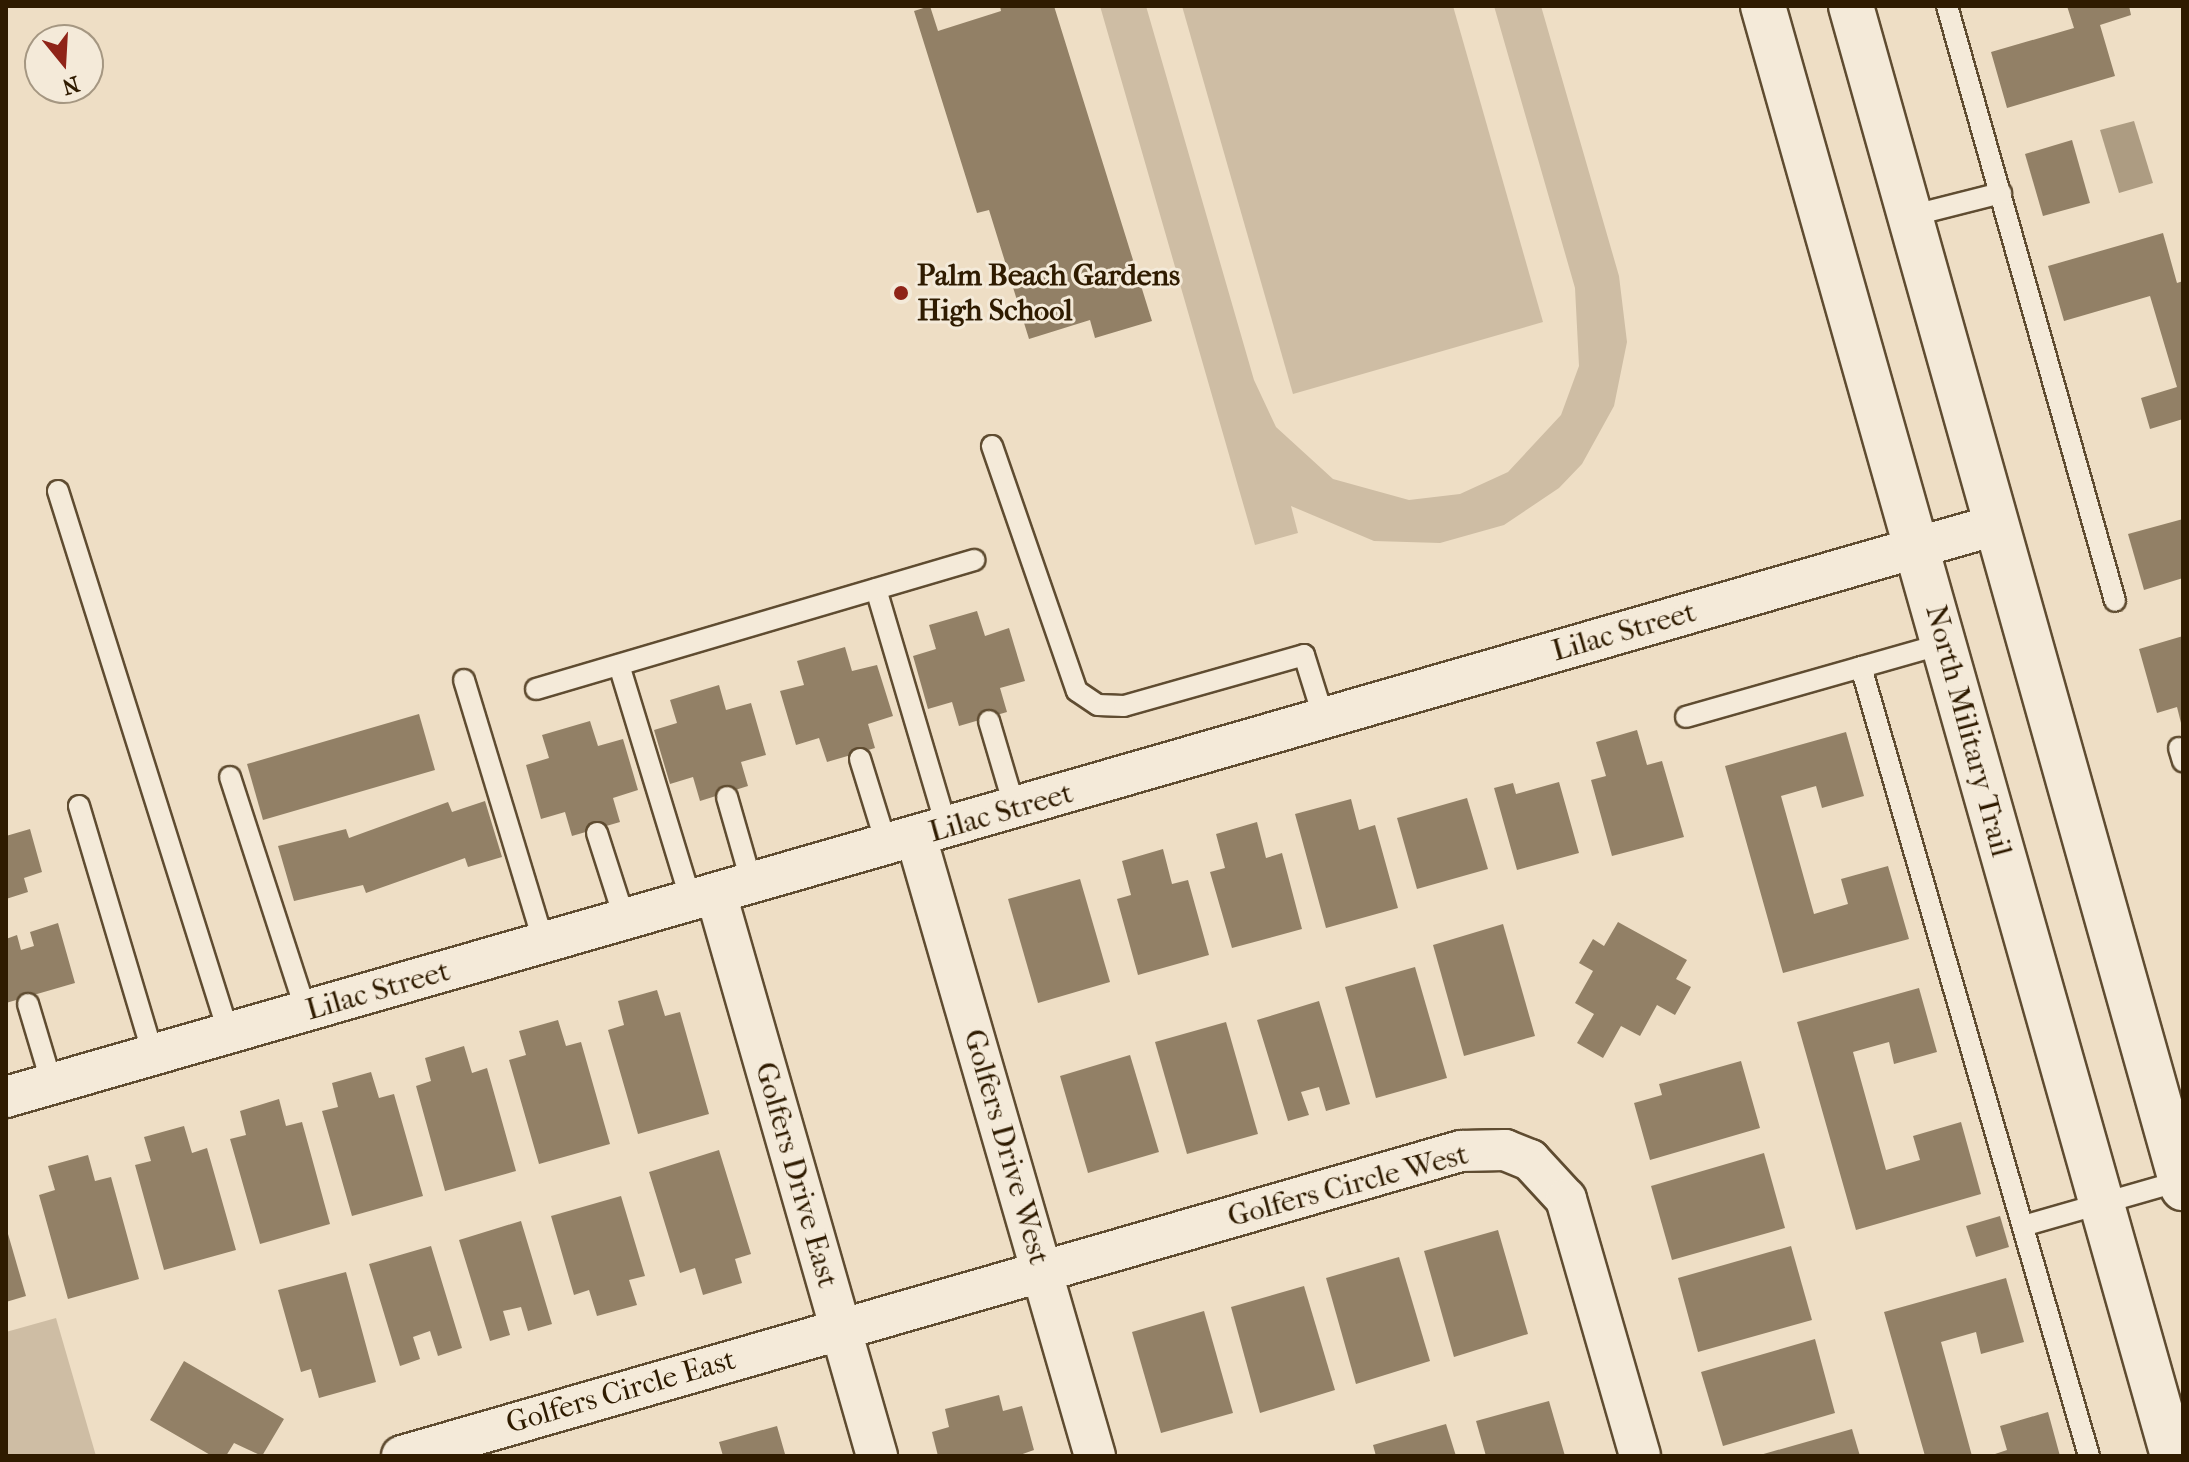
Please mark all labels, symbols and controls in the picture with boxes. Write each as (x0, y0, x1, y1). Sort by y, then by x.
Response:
north arrow (24, 24, 104, 104)
text: N (59, 70, 83, 100)
place label: Palm Beach Gardens High School (917, 258, 1180, 328)
marker: Palm Beach Gardens High School (892, 284, 910, 302)
street label: Lilac Street (1548, 594, 1700, 670)
street label: North Military Trail (1917, 601, 2019, 861)
street label: Lilac Street (925, 775, 1077, 851)
street label: Lilac Street (302, 953, 454, 1029)
street label: Golfers Drive West (955, 1025, 1057, 1269)
street label: Golfers Drive East (747, 1058, 845, 1292)
street label: Golfers Circle West (1224, 1137, 1472, 1235)
street label: Golfers Circle East (502, 1342, 740, 1442)

